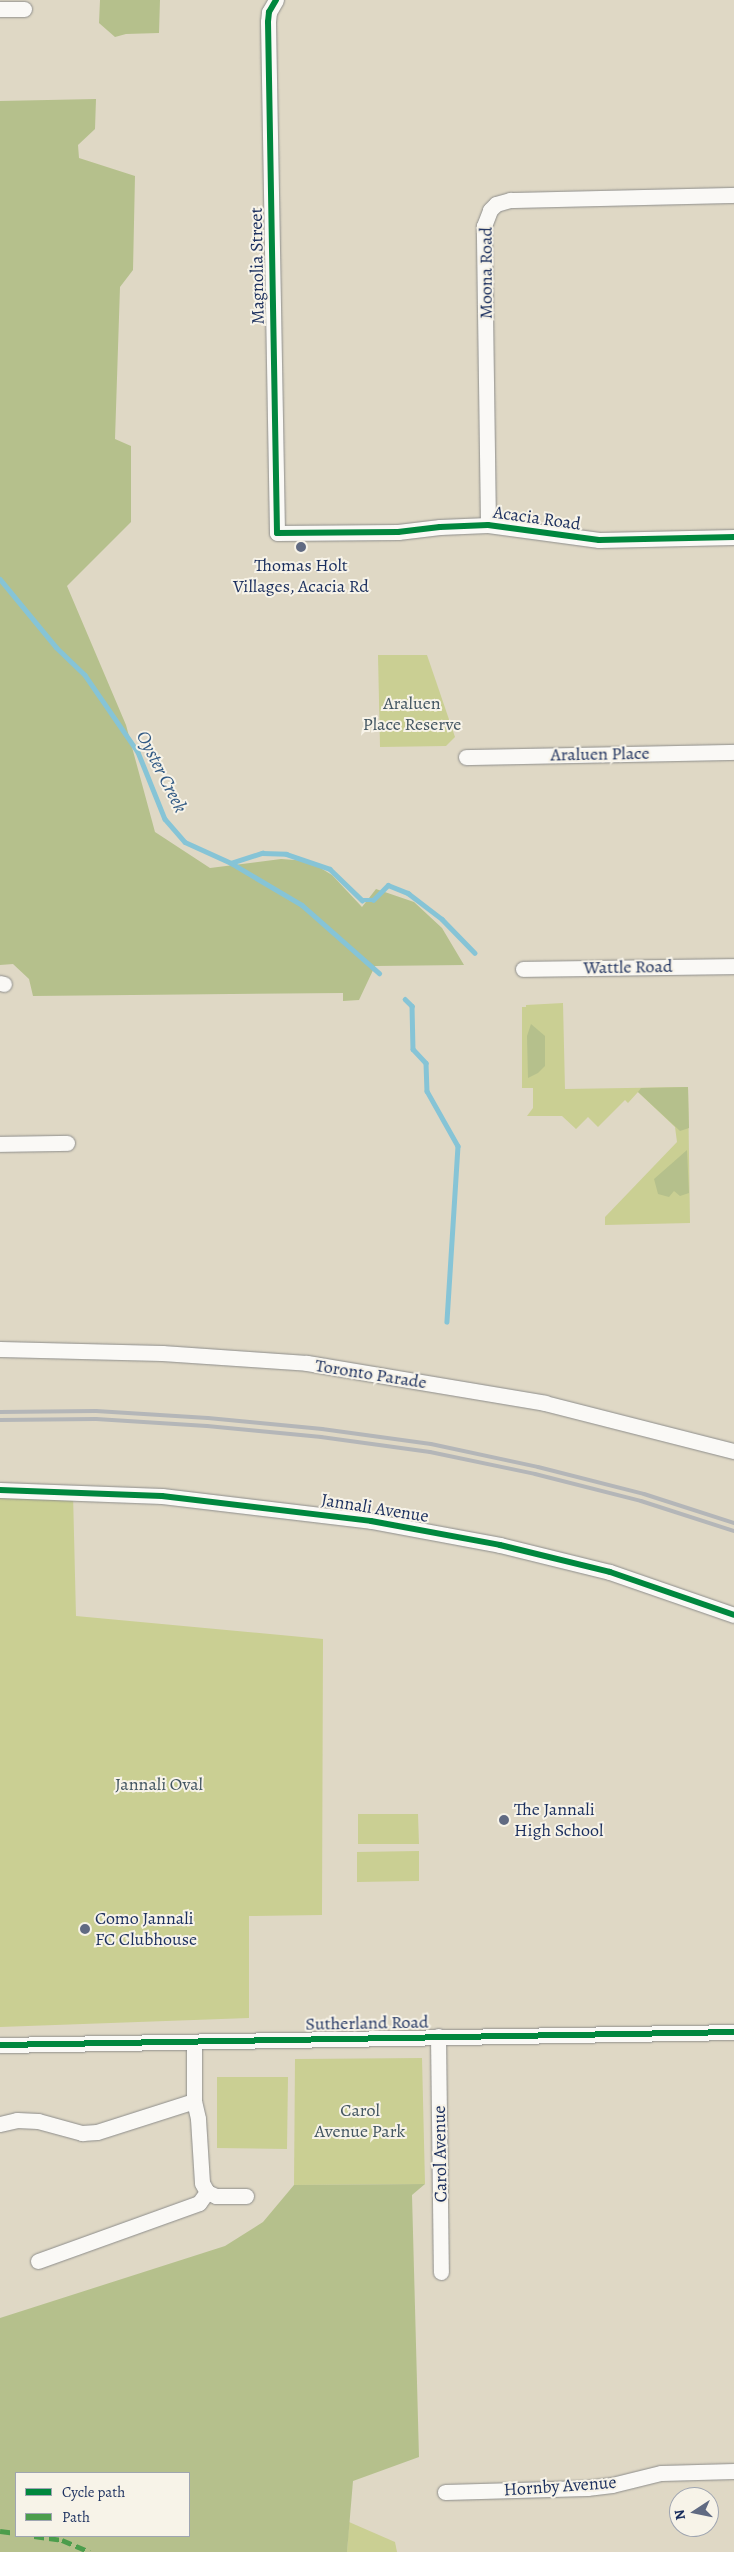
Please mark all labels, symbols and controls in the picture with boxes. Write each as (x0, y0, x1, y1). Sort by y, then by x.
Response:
street label: Magnolia Street (245, 207, 269, 325)
street label: Moona Road (475, 227, 497, 319)
street label: Acacia Road (492, 501, 582, 535)
marker: Thomas Holt Villages, Acacia Rd (295, 541, 307, 553)
place label: Thomas Holt Villages, Acacia Rd (233, 555, 369, 598)
park label: Araluen Place Reserve (363, 693, 461, 736)
water label: Oyster Creek (131, 727, 191, 817)
street label: Araluen Place (550, 742, 650, 766)
street label: Wattle Road (583, 955, 673, 979)
street label: Toronto Parade (314, 1355, 428, 1393)
street label: Jannali Avenue (320, 1489, 430, 1527)
park label: Jannali Oval (115, 1773, 203, 1795)
place label: The Jannali High School (514, 1799, 603, 1842)
marker: The Jannali High School (498, 1814, 510, 1826)
place label: Como Jannali FC Clubhouse (95, 1908, 197, 1950)
marker: Como Jannali FC Clubhouse (79, 1923, 91, 1935)
street label: Sutherland Road (305, 2011, 429, 2035)
park label: Carol Avenue Park (315, 2100, 405, 2142)
street label: Carol Avenue (428, 2105, 452, 2203)
street label: Hornby Avenue (503, 2471, 617, 2501)
legend (15, 2472, 190, 2537)
text: Cycle path (62, 2482, 125, 2502)
north arrow (669, 2487, 719, 2537)
text: Path (62, 2507, 90, 2527)
text: N (669, 2508, 690, 2522)

